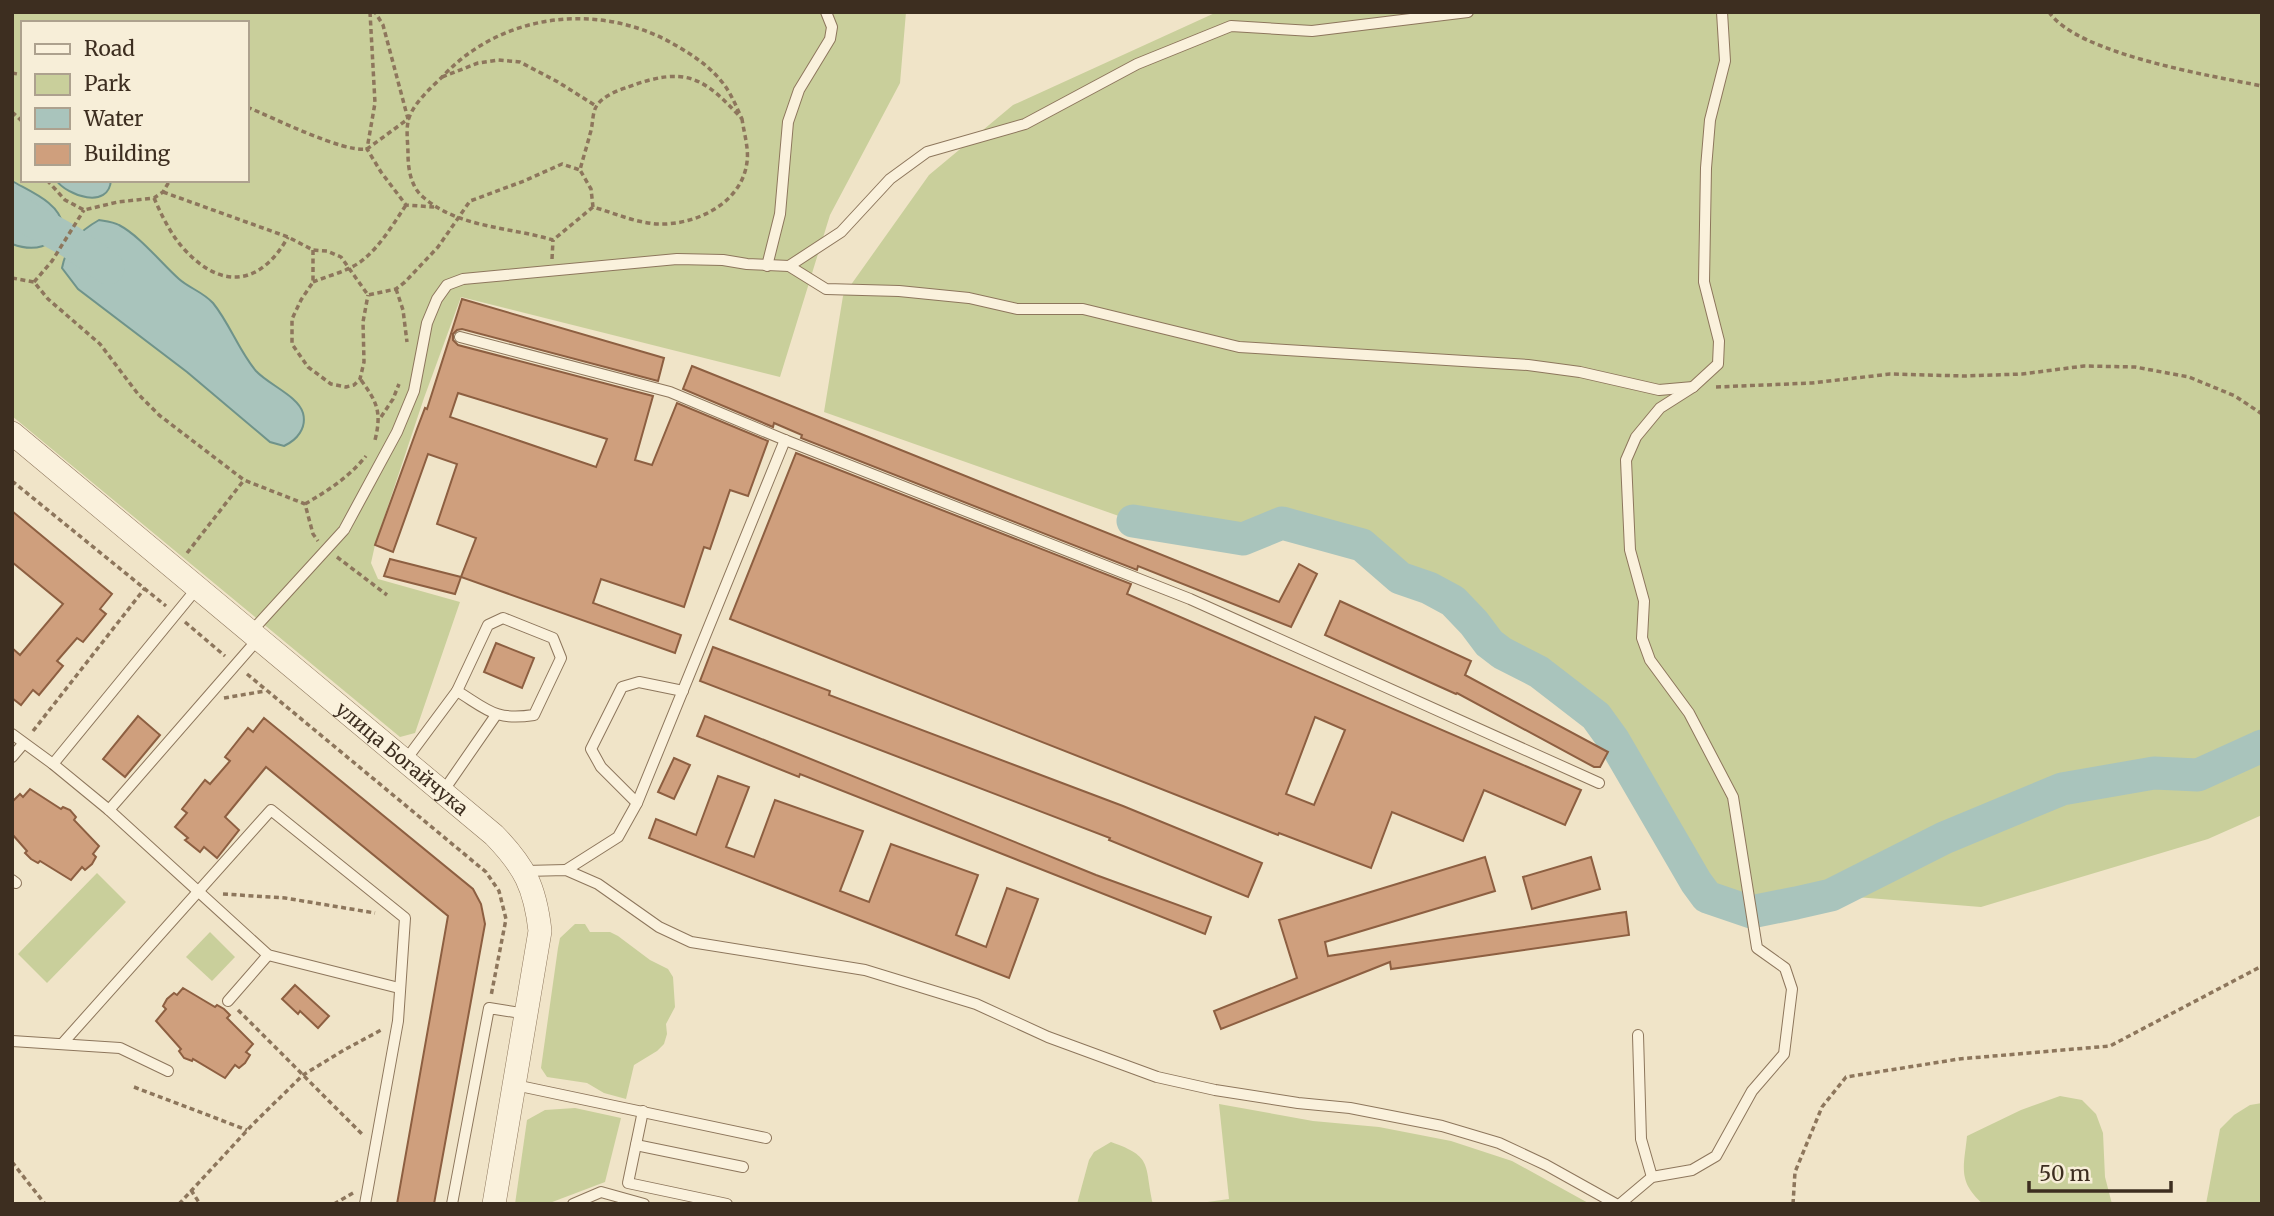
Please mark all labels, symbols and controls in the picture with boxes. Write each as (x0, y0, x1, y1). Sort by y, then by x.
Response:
legend (21, 21, 248, 182)
text: Road (84, 35, 135, 62)
text: Park (84, 70, 131, 97)
text: Water (83, 105, 143, 132)
text: Building (84, 140, 171, 167)
street label: улица Богайчука (331, 696, 473, 820)
scale bar (2029, 1150, 2171, 1194)
text: 50 m (2039, 1160, 2090, 1187)

